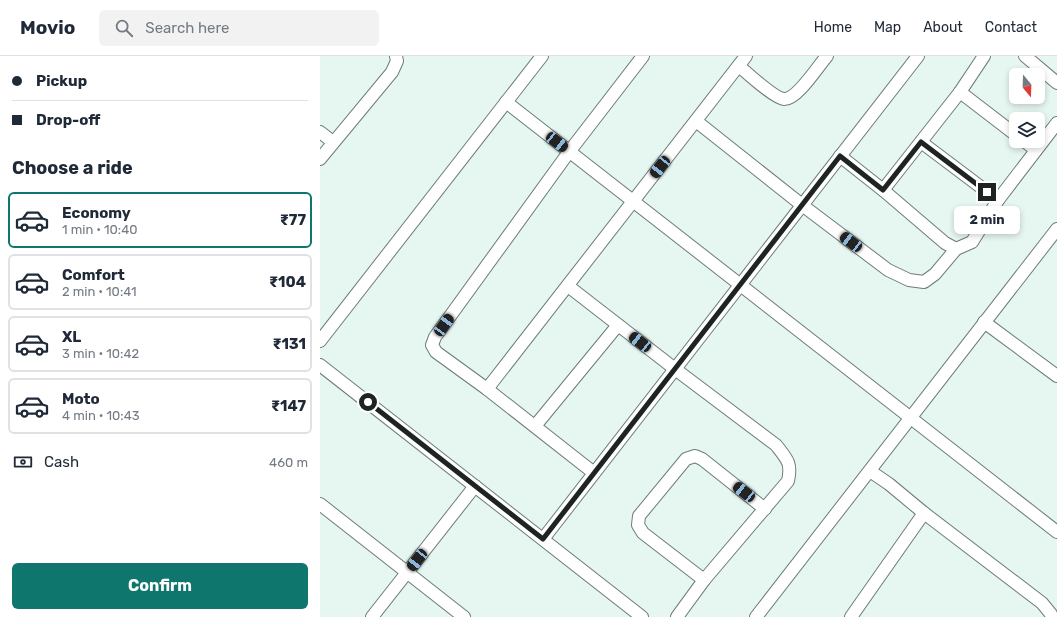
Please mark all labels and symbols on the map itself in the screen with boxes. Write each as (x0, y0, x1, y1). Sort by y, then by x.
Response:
north arrow (1009, 68, 1045, 104)
car (544, 130, 570, 154)
car (648, 154, 672, 180)
route end (978, 183, 996, 201)
callout: 2 min (954, 206, 1020, 234)
car (838, 230, 864, 254)
car (432, 312, 456, 338)
car (627, 330, 653, 354)
route start (359, 393, 377, 411)
car (731, 480, 757, 504)
car (405, 547, 429, 573)

